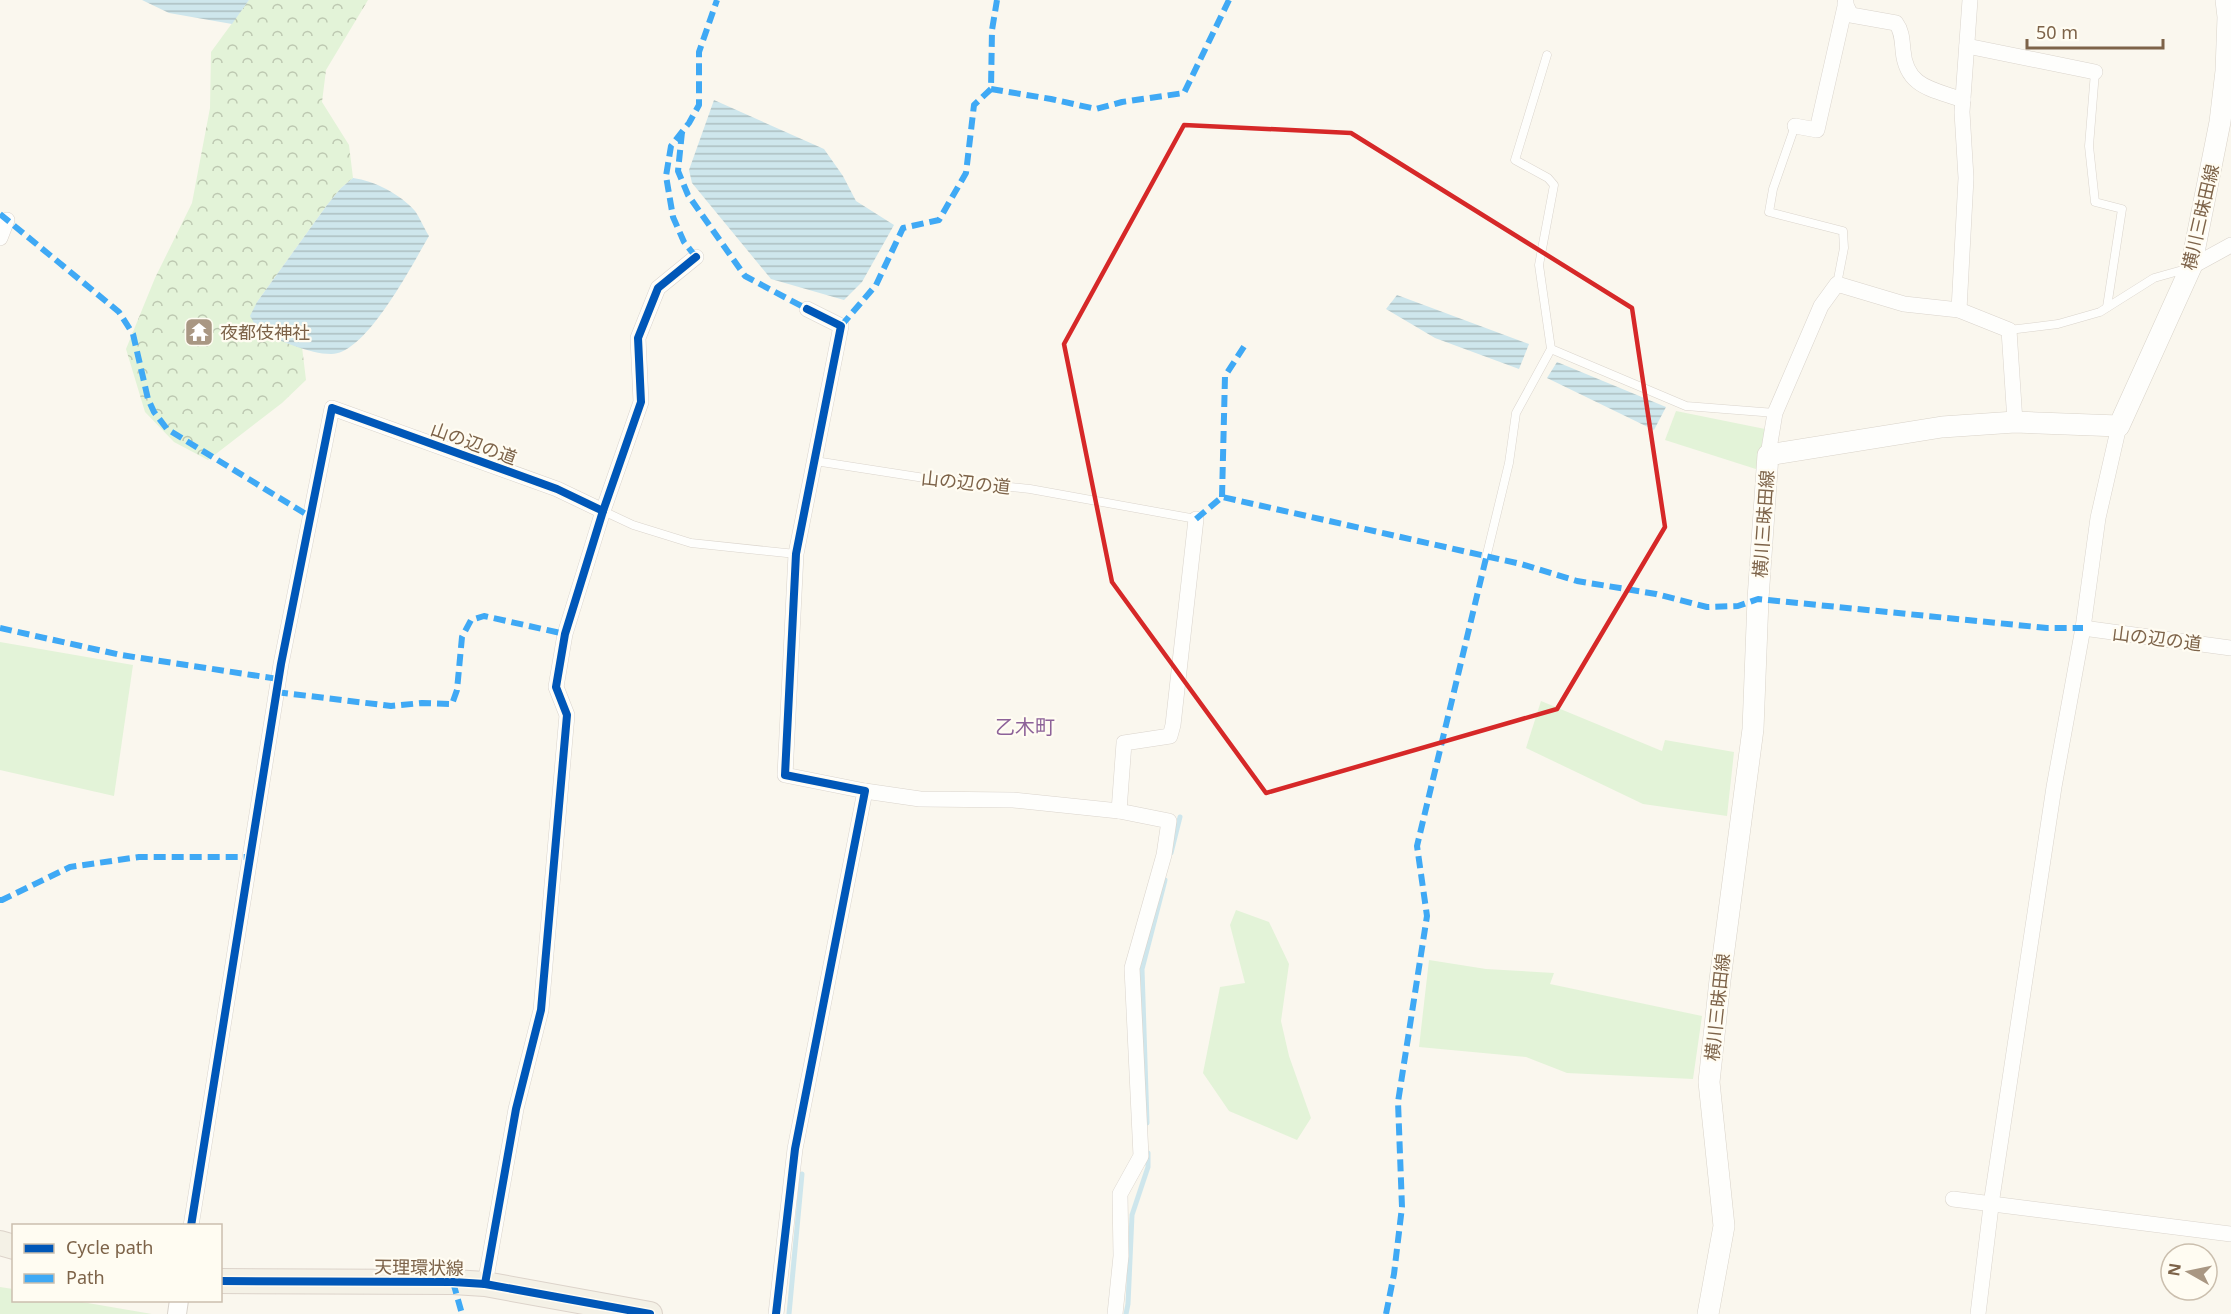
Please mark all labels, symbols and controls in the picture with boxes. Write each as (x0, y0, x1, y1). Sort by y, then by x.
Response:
scale bar (2027, 12, 2164, 50)
text: 50 m (2036, 20, 2078, 44)
street label: 横川三昧田線 (2176, 162, 2224, 272)
temple icon: 夜都伎神社 (183, 316, 215, 348)
place label: 夜都伎神社 (220, 320, 310, 344)
street label: 山の辺の道 (428, 416, 520, 470)
street label: 山の辺の道 (920, 465, 1012, 499)
street label: 横川三昧田線 (1747, 469, 1779, 579)
street label: 山の辺の道 (2111, 621, 2203, 655)
district label: 乙木町 (995, 713, 1055, 740)
street label: 横川三昧田線 (1699, 952, 1735, 1062)
legend (12, 1224, 222, 1302)
text: Cycle path (66, 1235, 153, 1259)
north arrow (2159, 1242, 2219, 1302)
street label: 天理環状線 (374, 1254, 464, 1280)
text: N (2162, 1262, 2186, 1278)
text: Path (66, 1265, 105, 1289)

